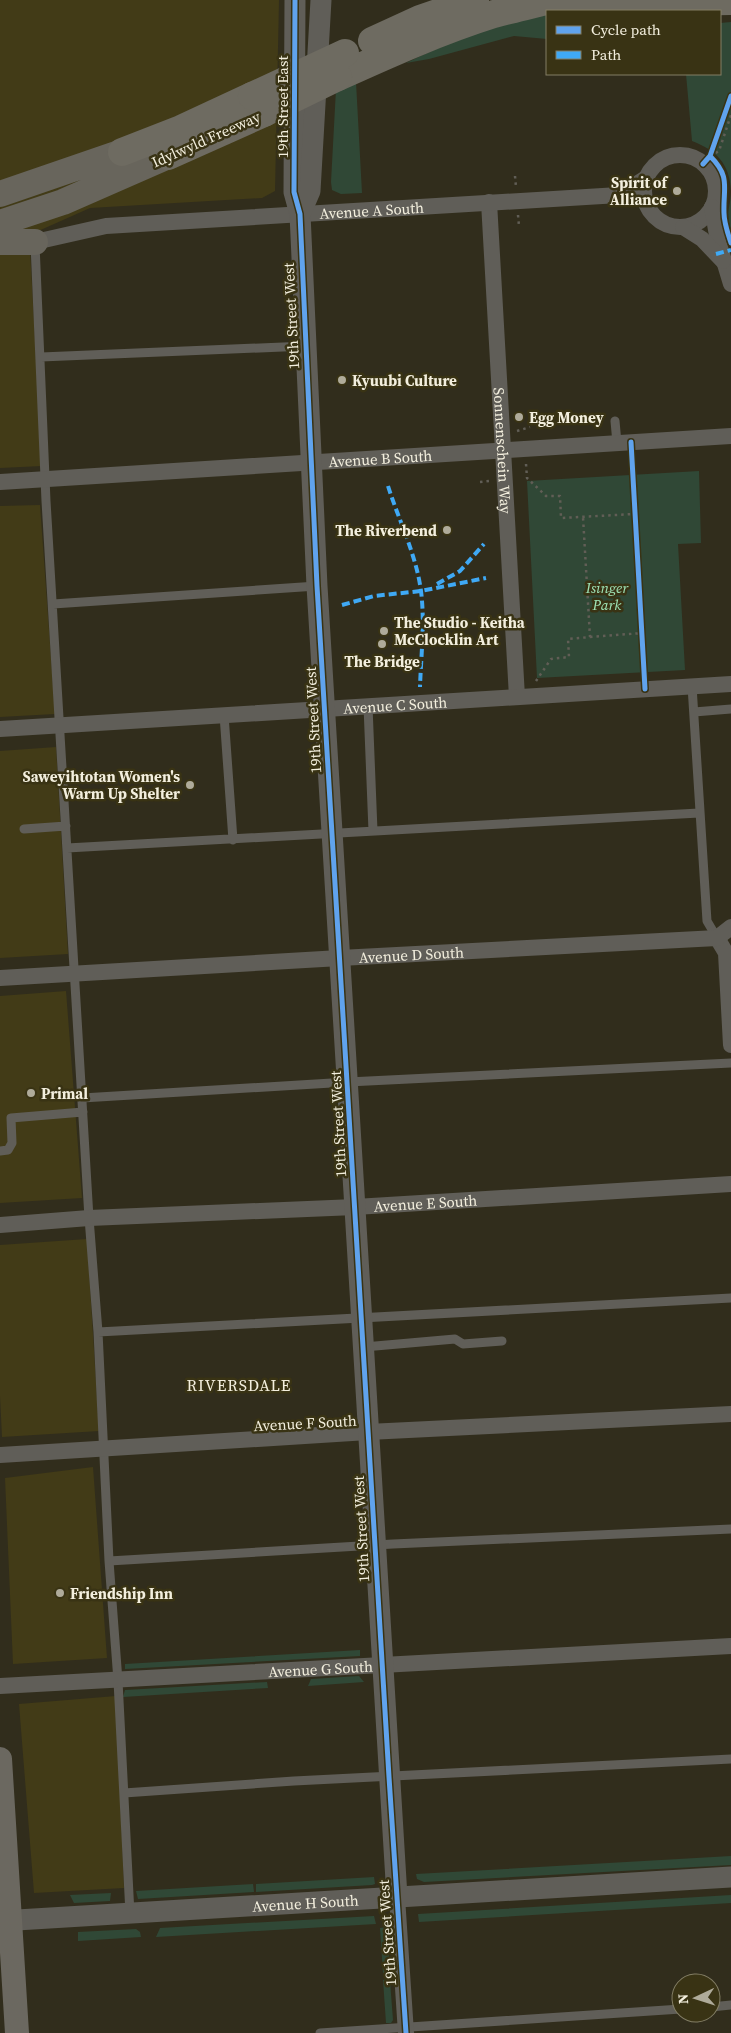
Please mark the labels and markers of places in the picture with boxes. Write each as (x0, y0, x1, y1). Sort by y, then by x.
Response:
place label: Spirit of Alliance (610, 172, 669, 210)
marker: Spirit of Alliance (671, 185, 683, 197)
place label: Kyuubi Culture (352, 370, 457, 391)
marker: Kyuubi Culture (336, 374, 348, 386)
place label: Egg Money (529, 407, 604, 428)
marker: Egg Money (513, 411, 525, 423)
place label: The Riverbend (335, 520, 437, 541)
marker: The Riverbend (441, 524, 453, 536)
place label: The Studio - Keitha McClocklin Art (394, 612, 526, 650)
marker: The Studio - Keitha McClocklin Art (378, 625, 390, 637)
marker: The Bridge (376, 638, 388, 650)
place label: The Bridge (344, 651, 420, 672)
place label: Saweyihtotan Women's Warm Up Shelter (23, 766, 180, 804)
marker: Saweyihtotan Women's Warm Up Shelter (184, 779, 196, 791)
place label: Primal (41, 1083, 88, 1104)
marker: Primal (25, 1087, 37, 1099)
place label: Friendship Inn (70, 1583, 173, 1604)
marker: Friendship Inn (54, 1587, 66, 1599)

